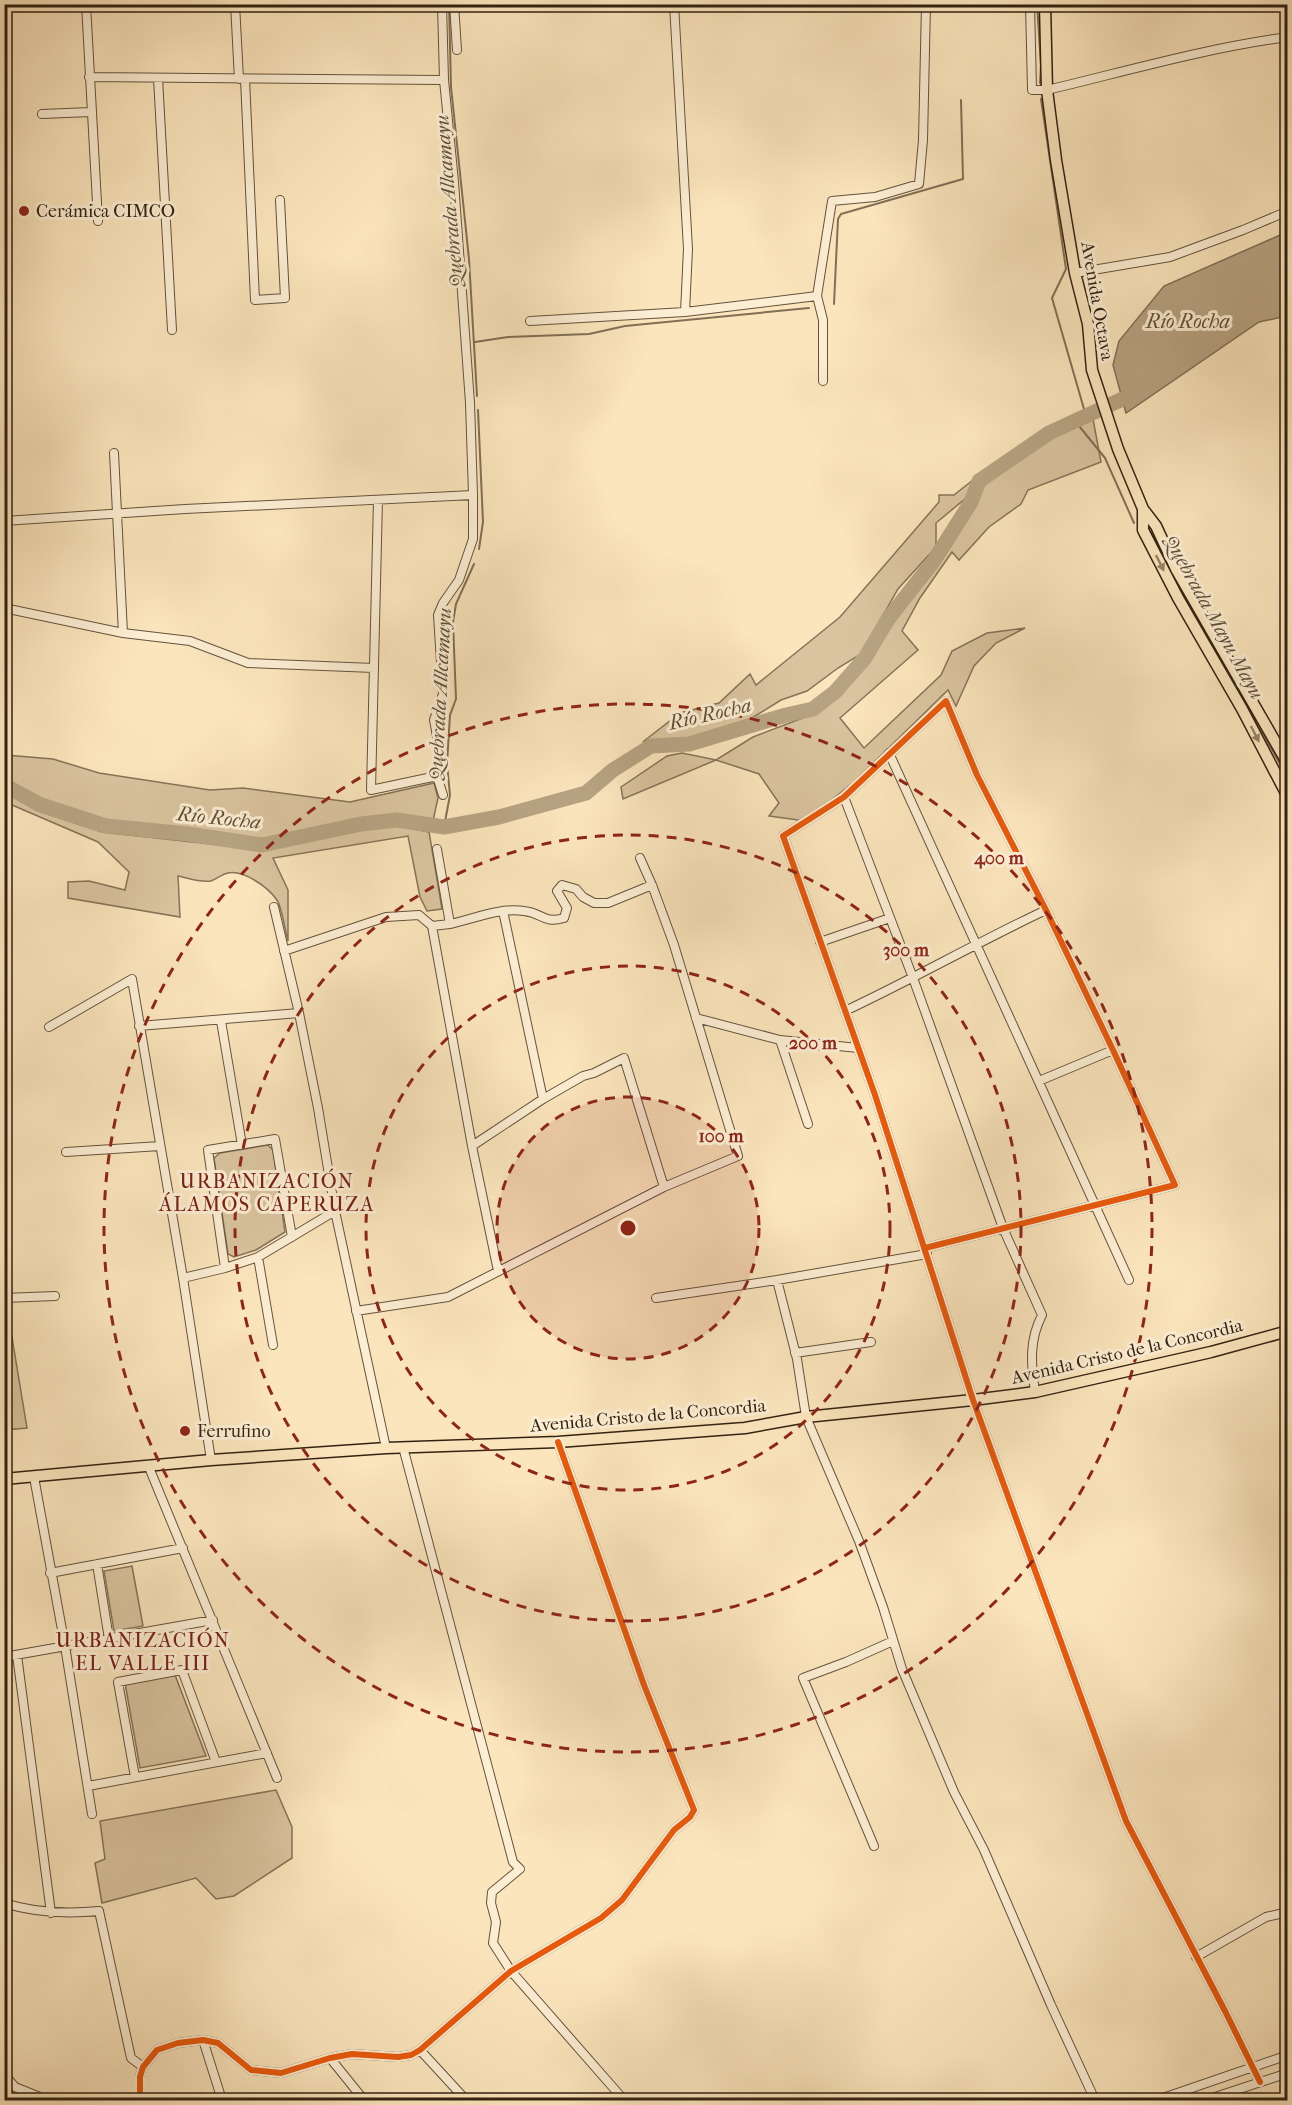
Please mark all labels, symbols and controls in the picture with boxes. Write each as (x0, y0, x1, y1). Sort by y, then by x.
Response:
water label: Quebrada Allcamayu (430, 114, 469, 289)
place label: Cerámica CIMCO (36, 201, 175, 222)
marker: Cerámica CIMCO (17, 204, 31, 218)
street label: Avenida Octava (1076, 239, 1118, 363)
water label: Río Rocha (1144, 310, 1230, 333)
water label: Quebrada Mayu Mayu (1158, 530, 1269, 704)
one-way arrow (1156, 555, 1165, 572)
water label: Quebrada Allcamayu (424, 607, 457, 782)
water label: Río Rocha (665, 693, 753, 735)
one-way arrow (1250, 726, 1260, 743)
water label: Río Rocha (174, 802, 262, 834)
text: 400 m (973, 848, 1025, 869)
text: 300 m (883, 940, 930, 961)
text: 200 m (789, 1033, 838, 1054)
text: 100 m (698, 1126, 745, 1147)
district label: URBANIZACIÓN ÁLAMOS CAPERUZA (158, 1168, 375, 1216)
centre of rings (618, 1218, 638, 1238)
street label: Avenida Cristo de la Concordia (1008, 1315, 1245, 1389)
street label: Avenida Cristo de la Concordia (528, 1395, 767, 1437)
place label: Ferrufino (197, 1421, 271, 1442)
marker: Ferrufino (178, 1424, 192, 1438)
district label: URBANIZACIÓN EL VALLE III (56, 1627, 230, 1675)

